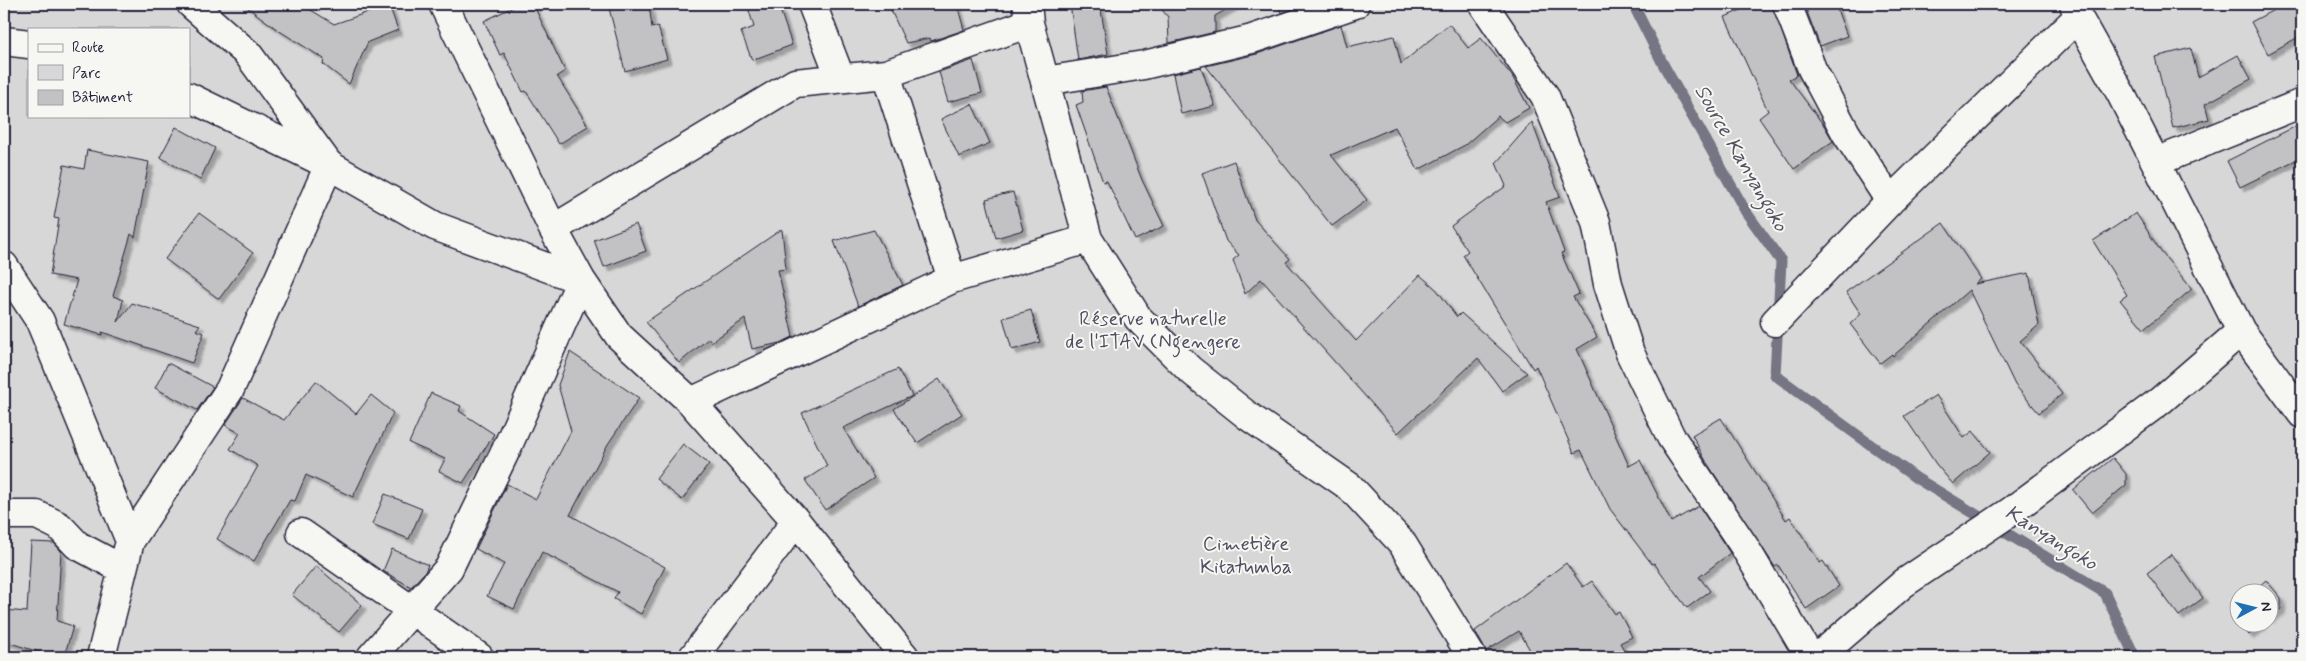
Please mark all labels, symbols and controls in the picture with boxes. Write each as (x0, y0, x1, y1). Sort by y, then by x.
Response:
legend (28, 28, 190, 118)
text: Route (72, 38, 105, 58)
text: Parc (72, 64, 100, 84)
water label: Source Kanyangoko (1686, 80, 1795, 238)
text: Bâtiment (72, 88, 133, 108)
park label: Réserve naturelle de l'ITAV (Ngengere (1065, 306, 1241, 358)
water label: Kanyangoko (1998, 499, 2103, 580)
park label: Cimetière Kitatumba (1200, 531, 1292, 581)
north arrow (2228, 584, 2278, 634)
text: N (2256, 601, 2275, 612)

